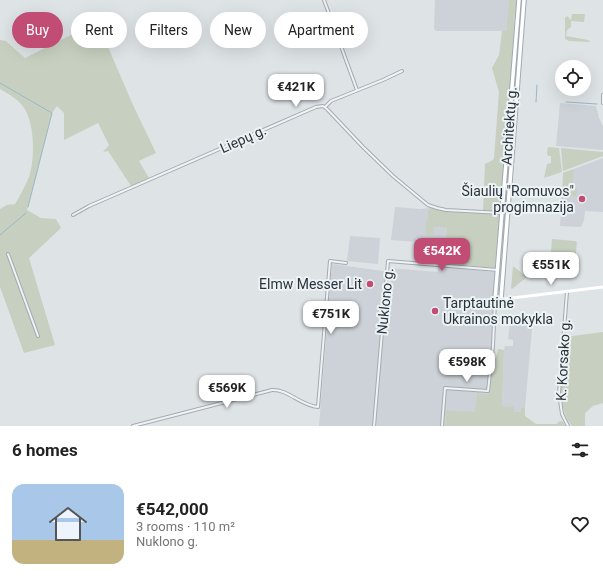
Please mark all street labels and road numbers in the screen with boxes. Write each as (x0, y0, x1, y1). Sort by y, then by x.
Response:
street label: Architektų g. (498, 86, 520, 166)
street label: Liepų g. (217, 122, 269, 156)
street label: Nuklono g. (374, 267, 396, 335)
street label: K. Korsako g. (553, 319, 573, 401)

